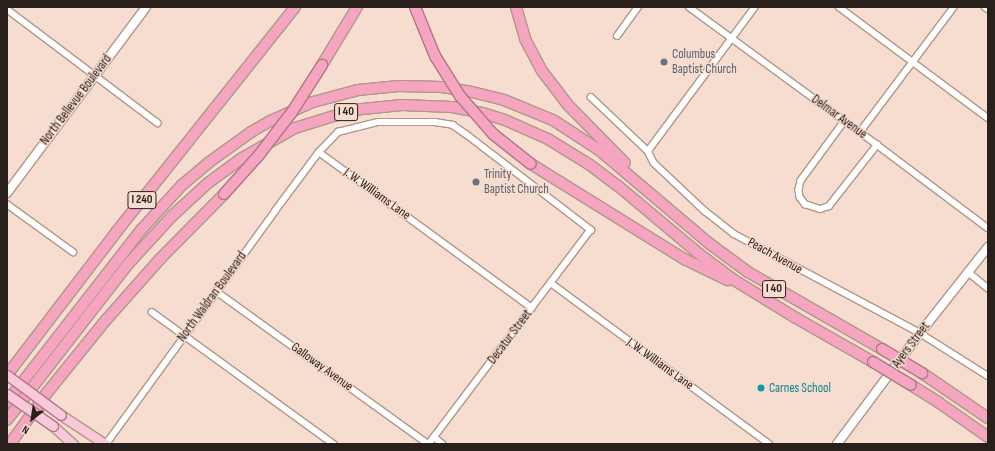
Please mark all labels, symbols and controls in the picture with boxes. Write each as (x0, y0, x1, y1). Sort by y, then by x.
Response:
place label: Columbus Baptist Church (672, 47, 737, 78)
street label: North Bellevue Boulevard (37, 52, 115, 148)
marker: Columbus Baptist Church (659, 57, 669, 67)
street label: Delmar Avenue (808, 92, 870, 142)
road number: I 40 (334, 102, 358, 122)
street label: J. W. Williams Lane (341, 165, 413, 223)
place label: Trinity Baptist Church (484, 167, 549, 198)
marker: Trinity Baptist Church (471, 177, 481, 187)
road number: I 240 (127, 190, 157, 210)
street label: Peach Avenue (745, 235, 805, 277)
street label: North Waldran Boulevard (174, 249, 250, 345)
road number: I 40 (762, 279, 786, 299)
street label: Decatur Street (484, 307, 536, 367)
street label: Ayers Street (889, 319, 933, 371)
street label: J. W. Williams Lane (624, 335, 696, 393)
street label: Galloway Avenue (288, 339, 356, 395)
place label: Carnes School (769, 380, 831, 396)
marker: Carnes School (756, 383, 766, 393)
north arrow (12, 399, 52, 439)
text: N (20, 423, 32, 437)

